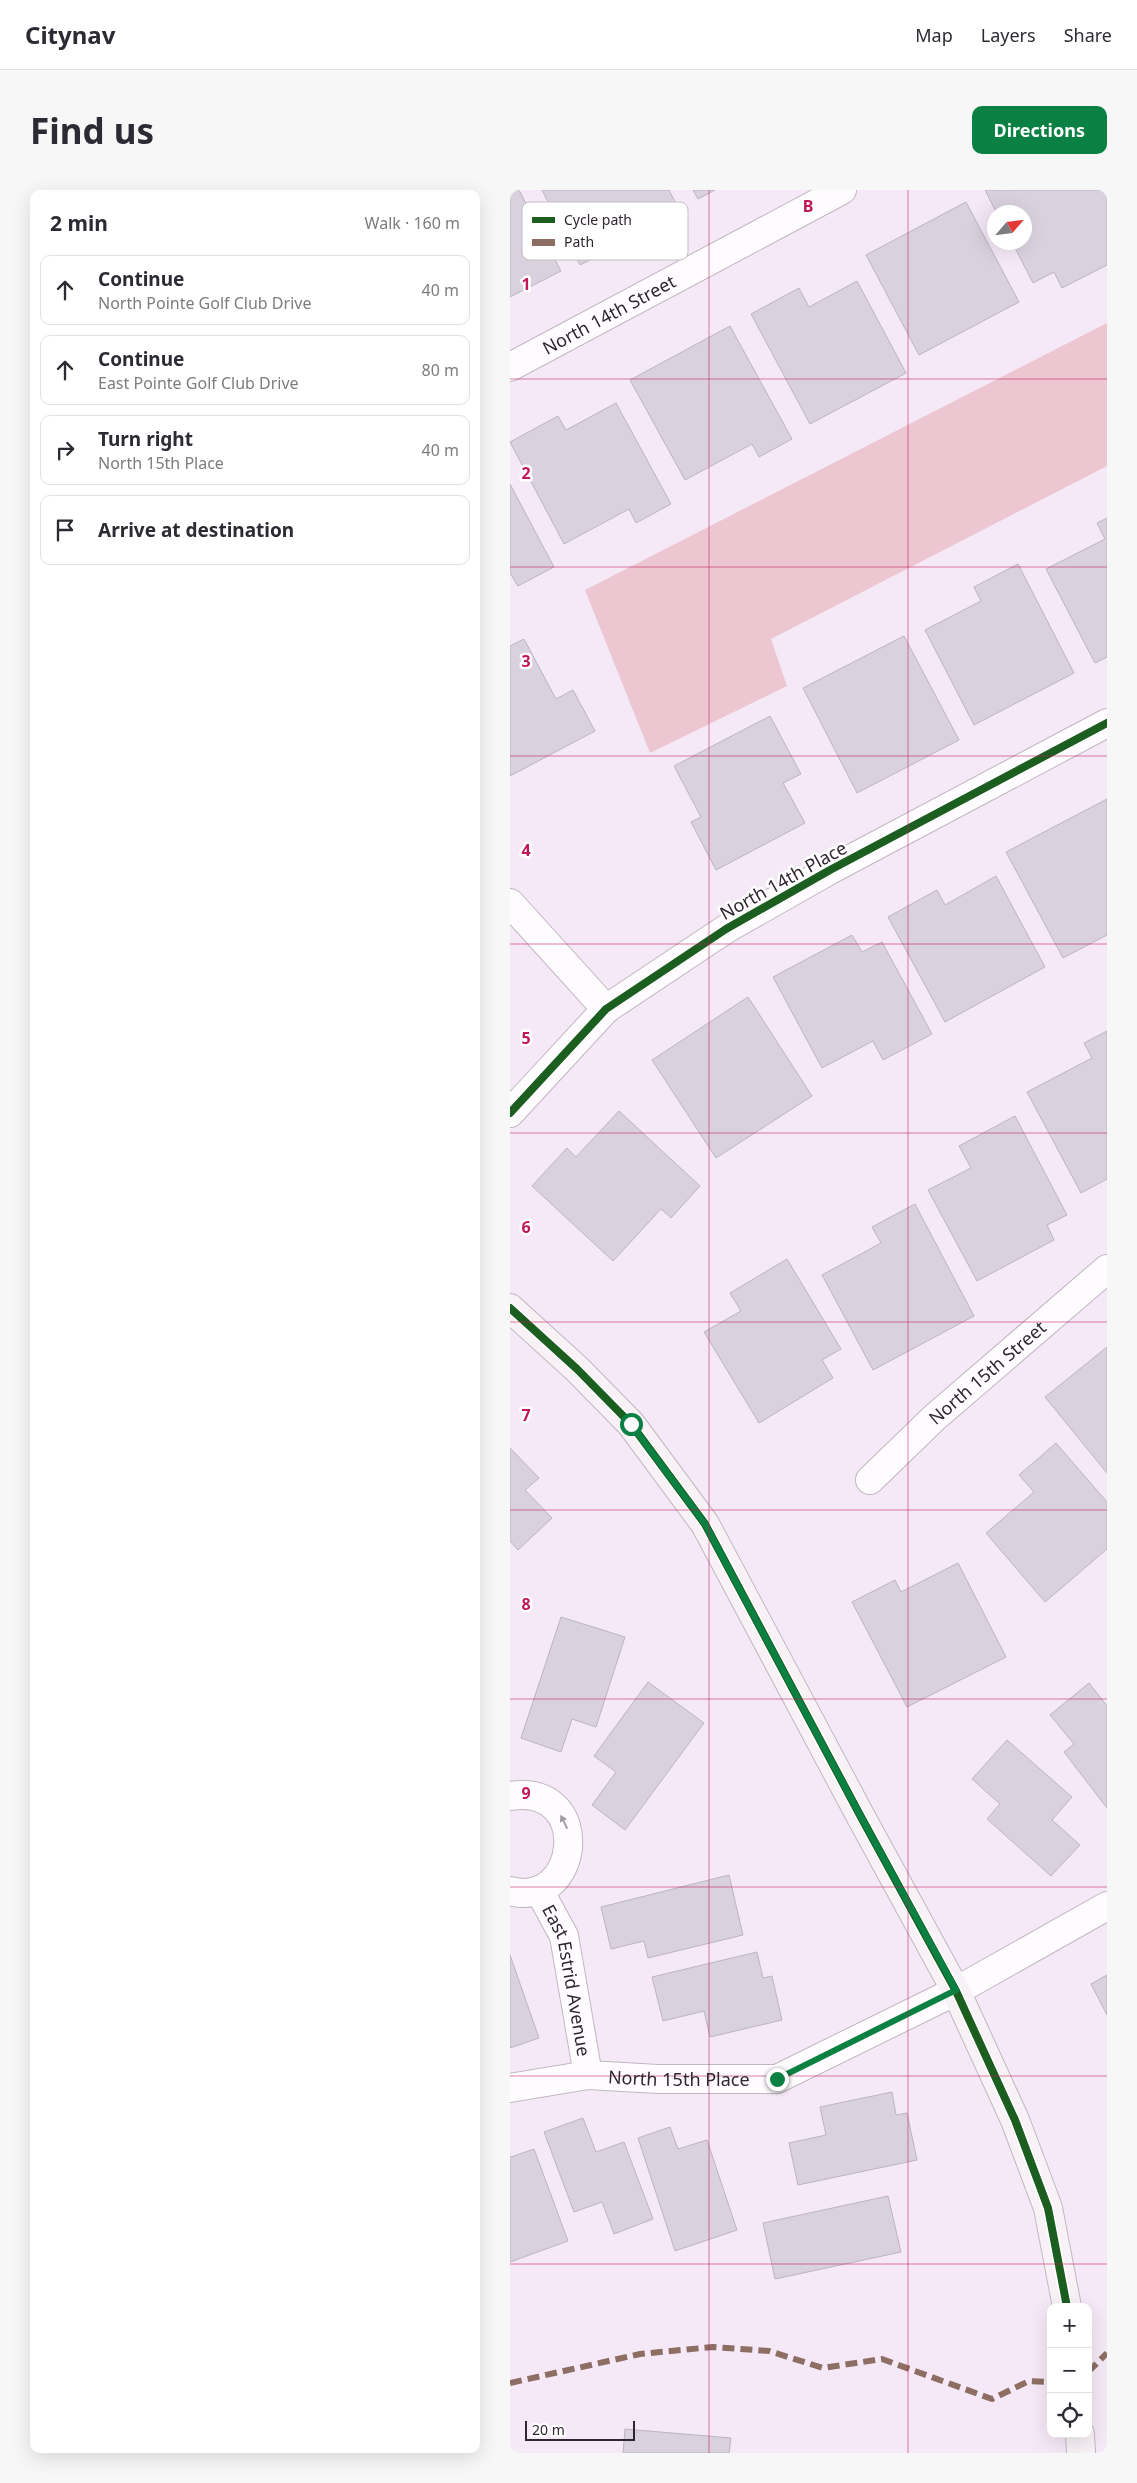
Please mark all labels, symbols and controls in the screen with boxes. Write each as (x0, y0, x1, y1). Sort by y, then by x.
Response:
text: Citynav (25, 18, 115, 51)
text: Map (915, 23, 953, 47)
text: Layers (981, 23, 1036, 47)
text: Share (1064, 23, 1112, 47)
button: Directions (972, 106, 1107, 154)
text: Find us (30, 107, 154, 154)
text: B (803, 195, 813, 217)
legend (522, 202, 688, 260)
north arrow (987, 205, 1032, 250)
text: 2 min (50, 209, 108, 237)
text: Cycle path (564, 210, 632, 229)
text: Walk · 160 m (365, 212, 460, 234)
text: Path (564, 232, 594, 251)
text: Continue (98, 266, 184, 292)
street label: North 14th Street (538, 269, 680, 360)
text: 1 (521, 273, 531, 295)
icon: ahead (51, 276, 79, 304)
text: 40 m (422, 279, 459, 301)
text: North Pointe Golf Club Drive (98, 292, 311, 314)
text: Continue (98, 346, 184, 372)
icon: ahead (51, 356, 79, 384)
text: 80 m (422, 359, 459, 381)
text: East Pointe Golf Club Drive (98, 372, 299, 394)
text: Turn right (98, 426, 193, 452)
icon: right (51, 436, 79, 464)
text: 40 m (422, 439, 459, 461)
text: North 15th Place (98, 452, 224, 474)
text: 2 (521, 462, 531, 484)
icon: arrive (51, 516, 79, 544)
text: Arrive at destination (98, 517, 294, 543)
text: 3 (521, 650, 531, 672)
street label: North 14th Place (715, 835, 851, 925)
text: 4 (521, 839, 531, 861)
text: 5 (521, 1027, 531, 1049)
text: 6 (521, 1216, 531, 1238)
street label: North 15th Street (923, 1315, 1051, 1430)
text: 7 (521, 1404, 531, 1426)
route start (620, 1413, 643, 1436)
text: 8 (521, 1593, 531, 1615)
text: 9 (521, 1782, 531, 1804)
one-way arrow (560, 1815, 568, 1830)
street label: East Estrid Avenue (537, 1900, 597, 2058)
street label: North 15th Place (607, 2064, 750, 2091)
route end (766, 2068, 789, 2091)
map controls (1047, 2303, 1092, 2438)
button: + (1047, 2303, 1092, 2348)
button: − (1047, 2348, 1092, 2393)
button: locate (1047, 2393, 1092, 2438)
scale bar (525, 2418, 635, 2441)
text: 20 m (532, 2420, 565, 2439)

